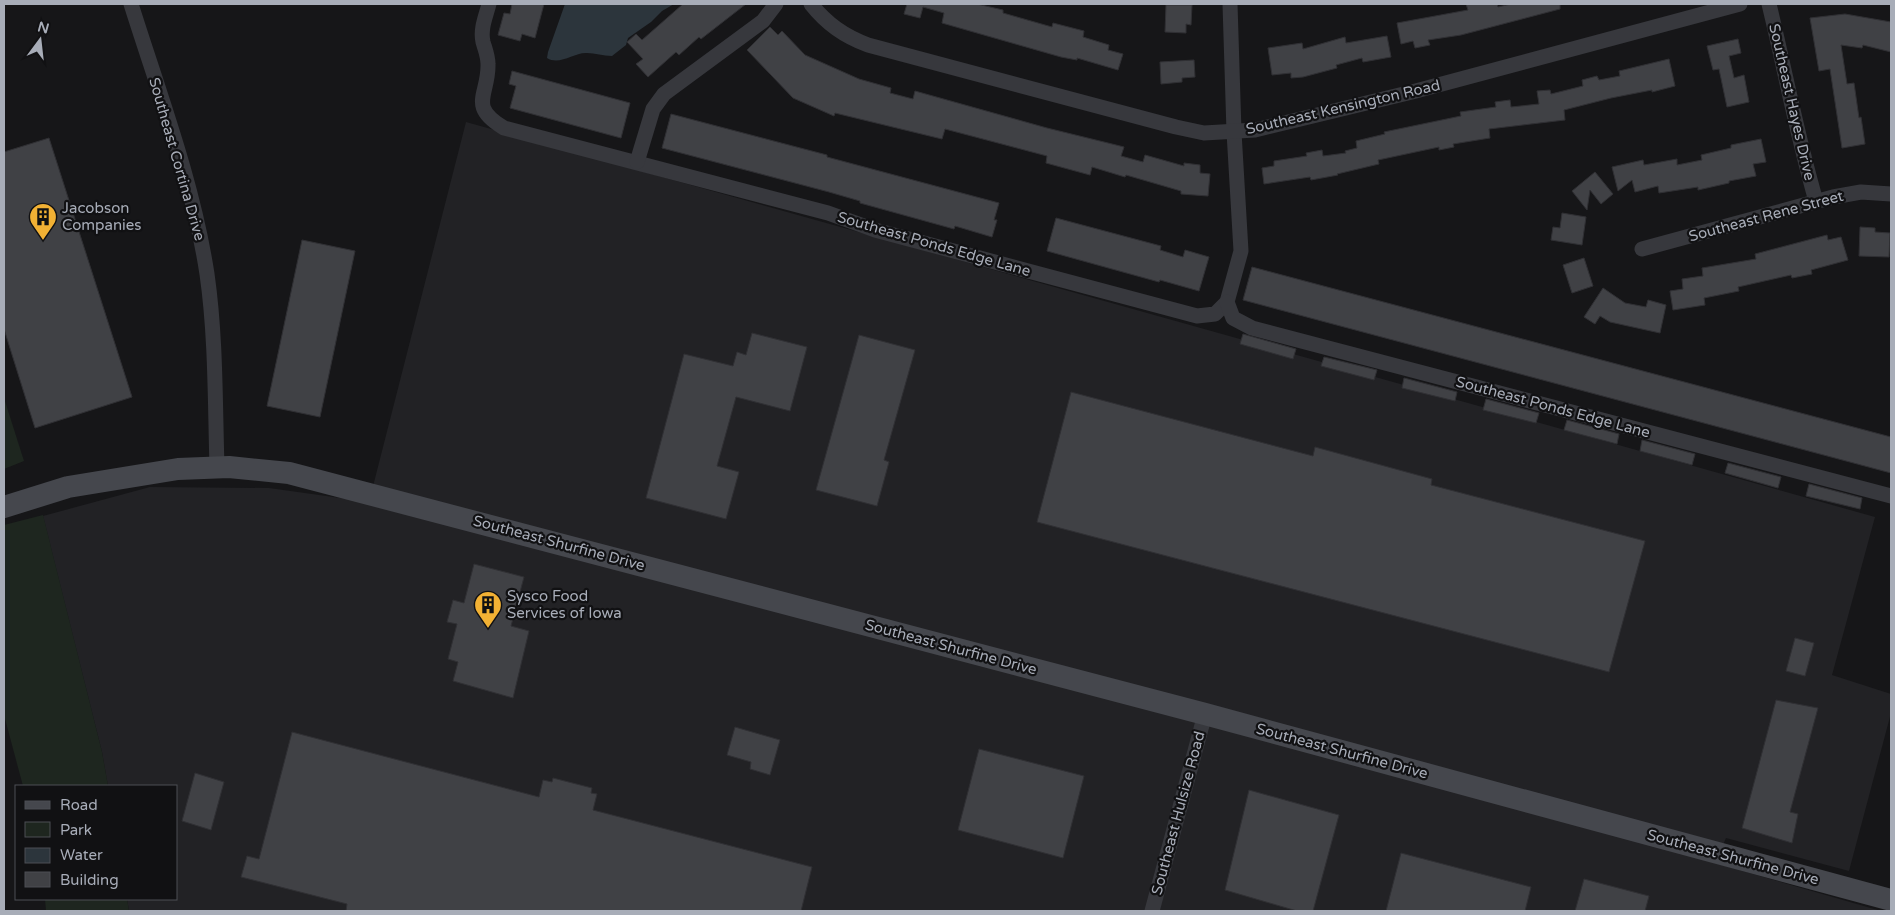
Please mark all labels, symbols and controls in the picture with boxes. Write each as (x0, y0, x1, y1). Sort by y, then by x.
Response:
north arrow (15, 15, 65, 65)
text: N (36, 18, 51, 38)
street label: Southeast Hayes Drive (1765, 22, 1819, 182)
street label: Southeast Cortina Drive (145, 75, 209, 243)
street label: Southeast Kensington Road (1244, 76, 1442, 138)
street label: Southeast Rene Street (1687, 187, 1846, 245)
place label: Jacobson Companies (62, 199, 142, 234)
building icon: Jacobson Companies (28, 202, 58, 241)
street label: Southeast Ponds Edge Lane (835, 208, 1033, 280)
street label: Southeast Ponds Edge Lane (1454, 372, 1652, 442)
street label: Southeast Shurfine Drive (471, 511, 647, 575)
place label: Sysco Food Services of Iowa (507, 587, 622, 622)
building icon: Sysco Food Services of Iowa (473, 590, 503, 629)
street label: Southeast Shurfine Drive (863, 615, 1039, 679)
street label: Southeast Shurfine Drive (1254, 719, 1430, 783)
street label: Southeast Hulsize Road (1147, 729, 1209, 897)
legend (15, 785, 178, 900)
text: Road (60, 796, 98, 814)
text: Park (60, 821, 92, 839)
street label: Southeast Shurfine Drive (1645, 825, 1821, 889)
text: Water (60, 846, 103, 864)
text: Building (60, 871, 119, 889)

